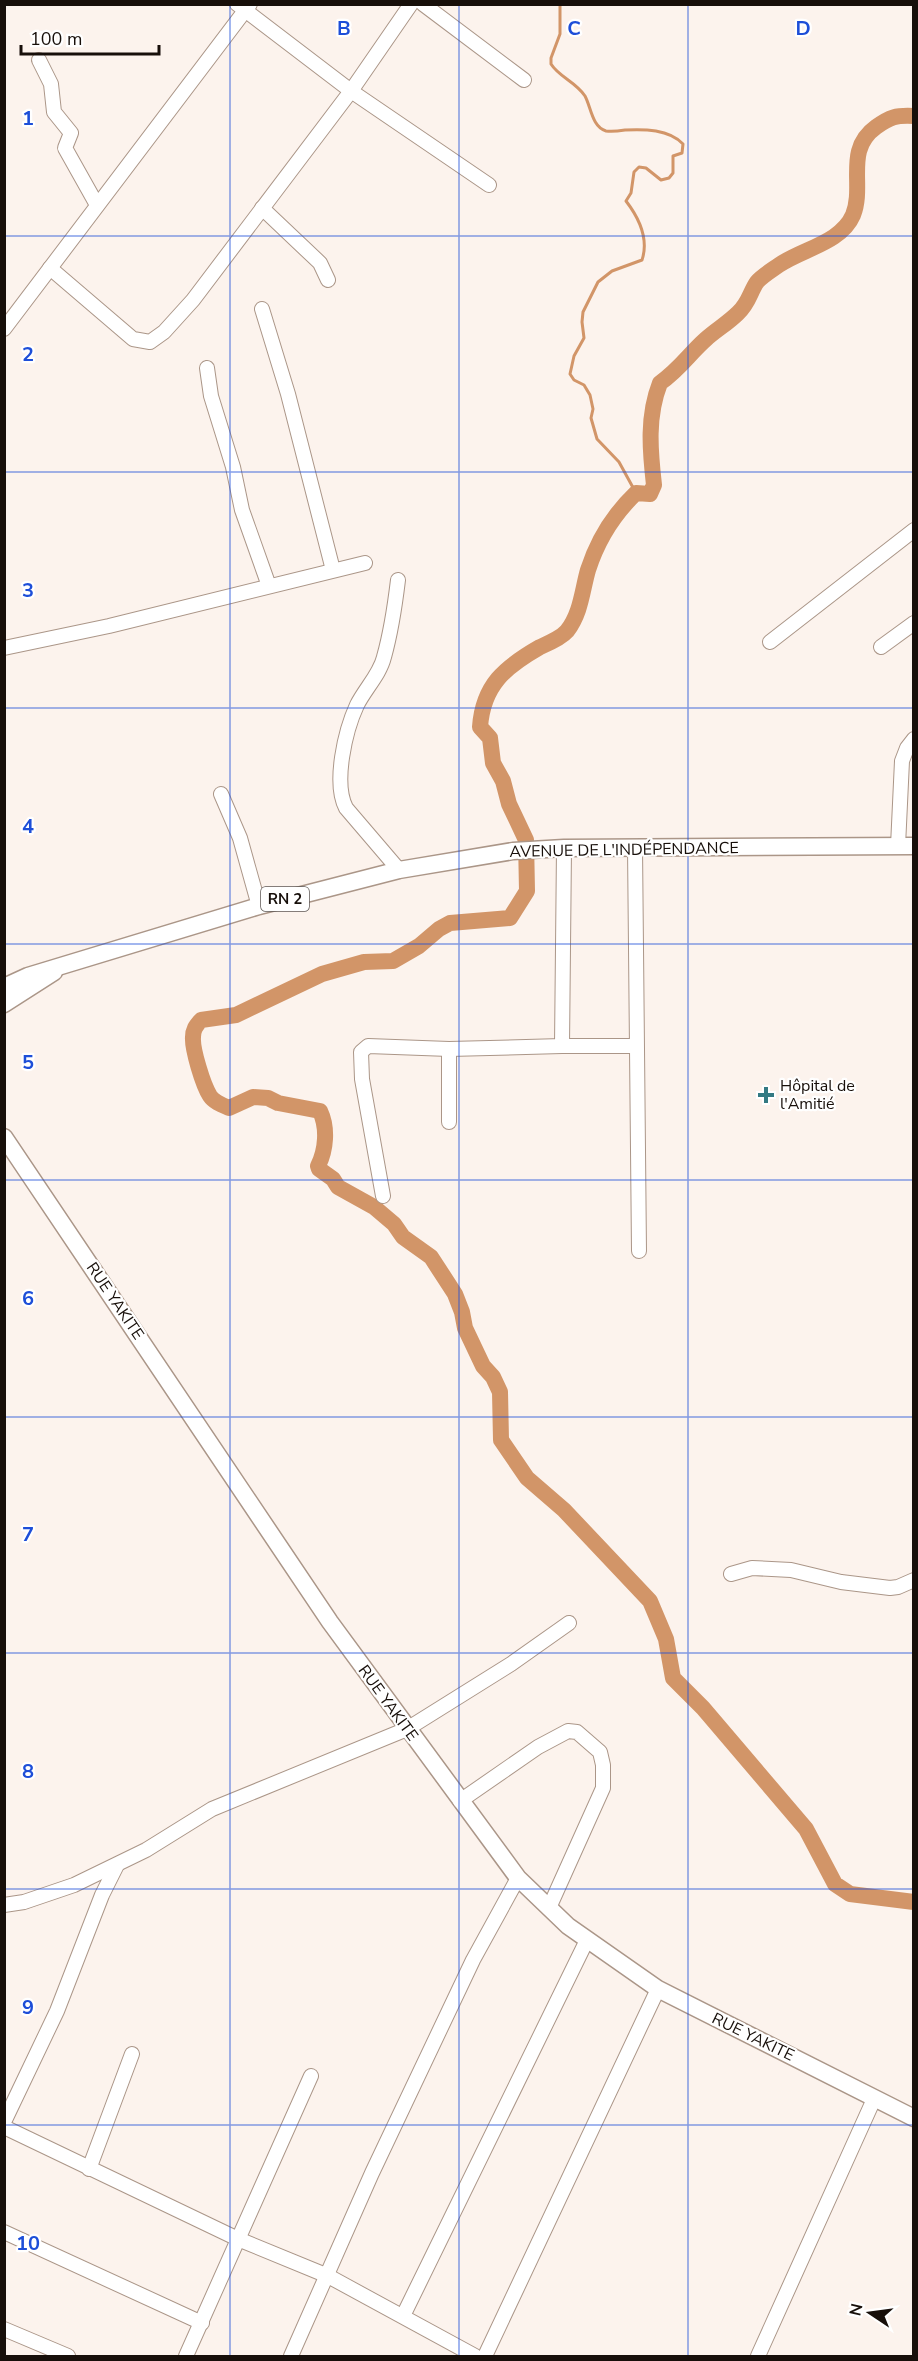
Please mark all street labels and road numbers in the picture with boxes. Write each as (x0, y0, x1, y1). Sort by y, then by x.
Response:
street label: AVENUE DE L'INDÉPENDANCE (509, 837, 739, 863)
road number: RN 2 (261, 887, 309, 911)
street label: RUE YAKITE (81, 1258, 149, 1344)
street label: RUE YAKITE (353, 1661, 423, 1745)
street label: RUE YAKITE (708, 2008, 798, 2066)

